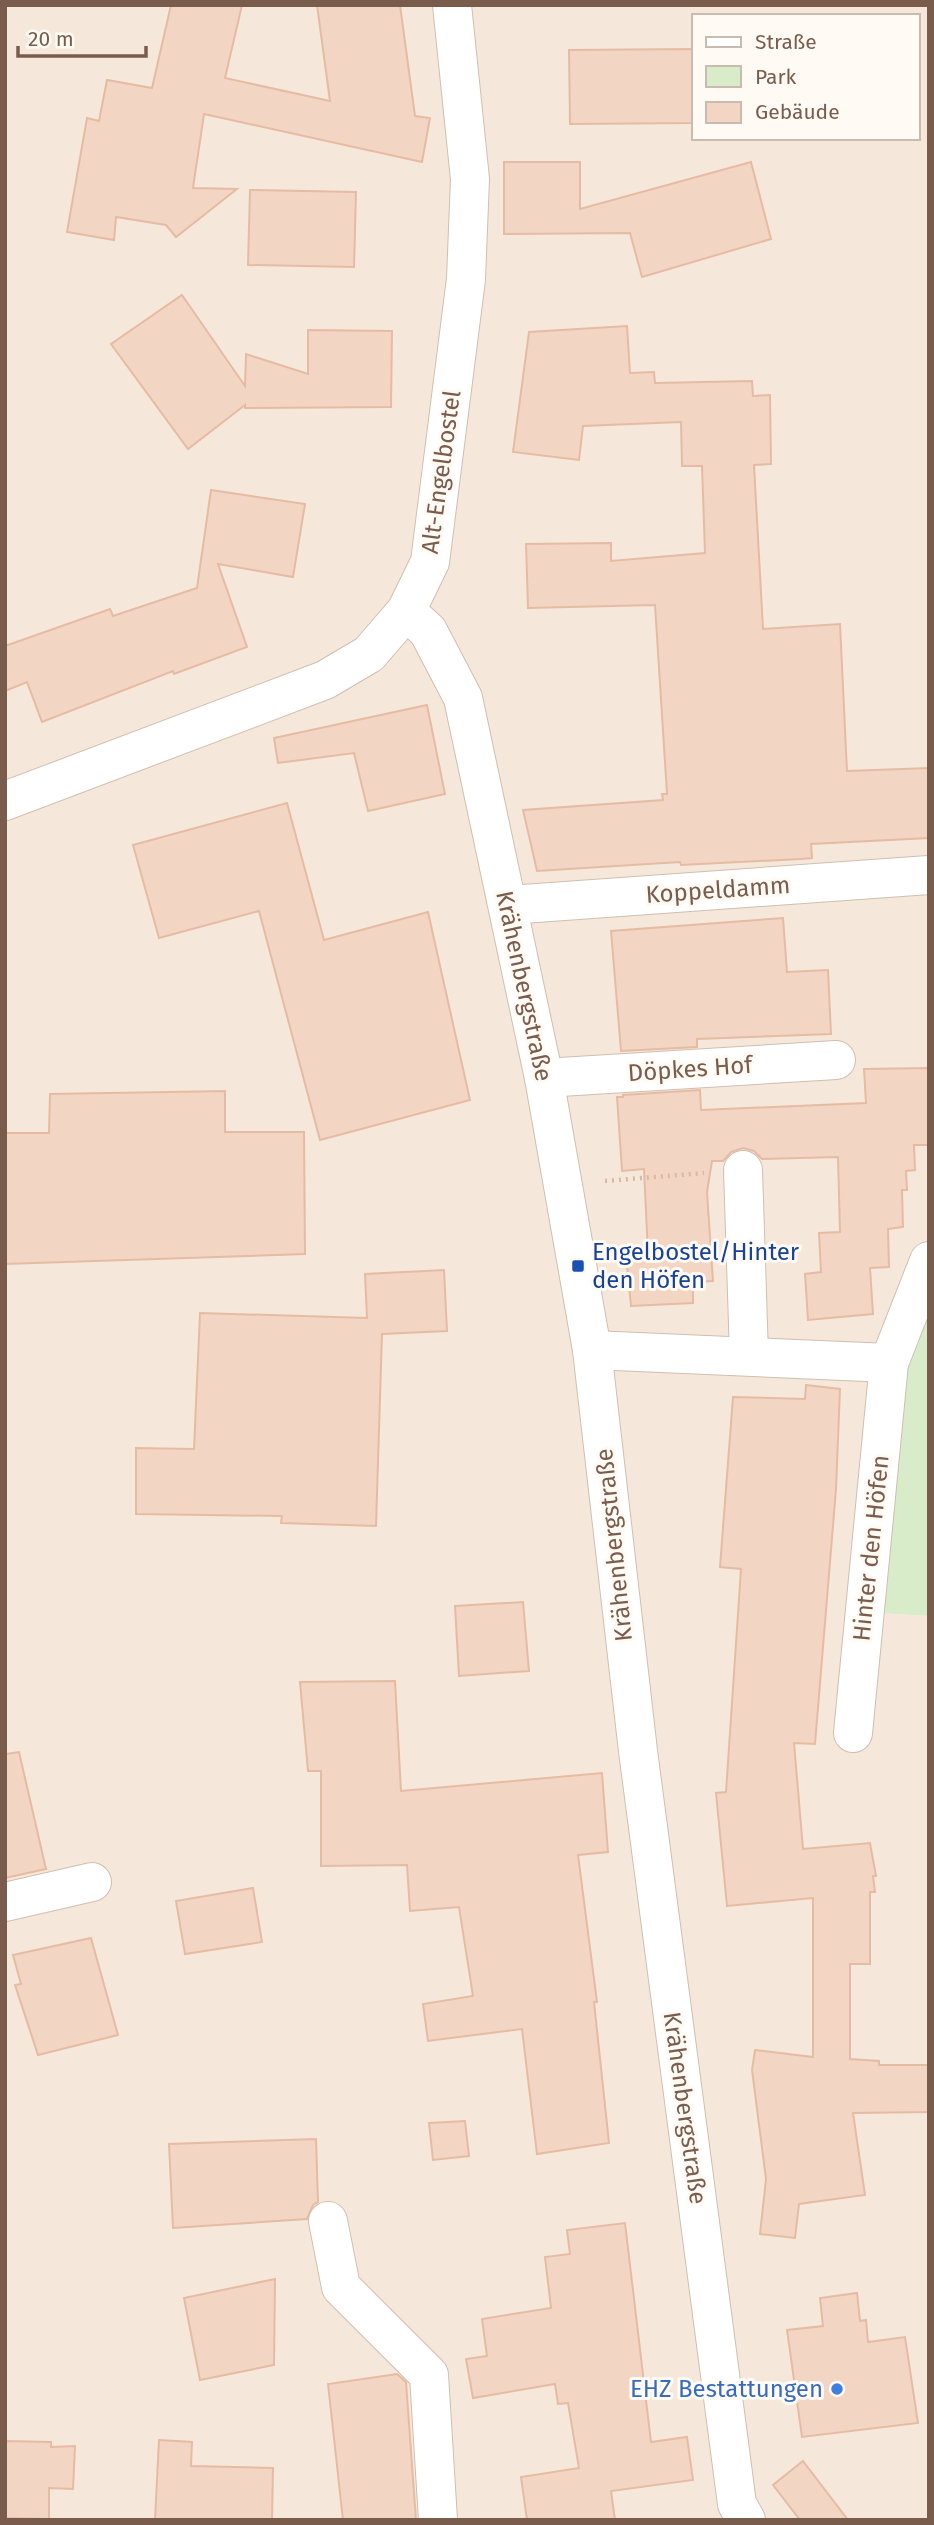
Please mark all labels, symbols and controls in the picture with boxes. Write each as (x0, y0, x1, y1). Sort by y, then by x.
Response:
scale bar (18, 14, 145, 58)
legend (692, 14, 920, 140)
text: 20 m (28, 26, 74, 52)
text: Straße (755, 29, 817, 55)
text: Park (755, 64, 797, 90)
text: Gebäude (755, 99, 840, 125)
street label: Alt-Engelbostel (416, 388, 466, 556)
street label: Koppeldamm (645, 871, 791, 909)
street label: Krähenbergstraße (490, 888, 558, 1084)
street label: Döpkes Hof (627, 1051, 755, 1087)
place label: Engelbostel/Hinter den Höfen (592, 1238, 800, 1294)
marker: Engelbostel/Hinter den Höfen (570, 1258, 586, 1274)
street label: Krähenbergstraße (590, 1447, 638, 1643)
street label: Hinter den Höfen (847, 1453, 895, 1643)
street label: Krähenbergstraße (658, 2010, 712, 2206)
place label: EHZ Bestattungen (630, 2375, 823, 2403)
marker: EHZ Bestattungen (829, 2381, 845, 2397)

